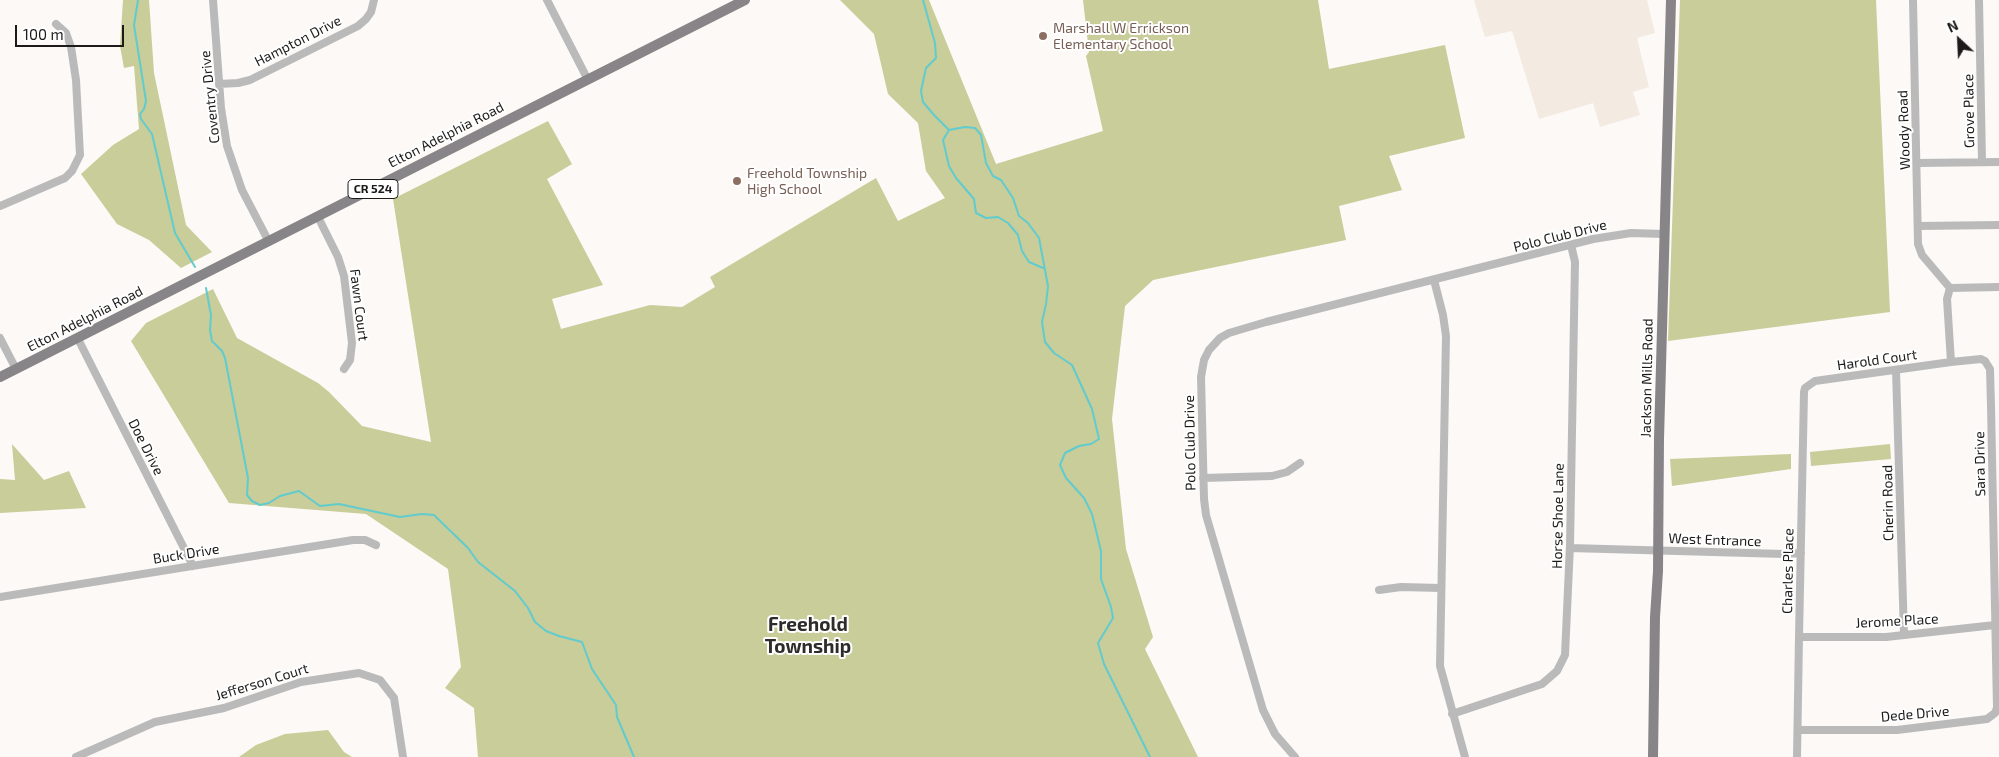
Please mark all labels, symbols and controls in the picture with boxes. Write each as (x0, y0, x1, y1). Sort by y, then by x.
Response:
street label: Hampton Drive (252, 12, 344, 70)
scale bar (18, 15, 126, 47)
north arrow (1934, 15, 1984, 65)
text: N (1944, 16, 1961, 36)
place label: Marshall W Errickson Elementary School (1053, 20, 1189, 52)
text: 100 m (23, 25, 64, 43)
marker: Marshall W Errickson Elementary School (1037, 30, 1049, 42)
street label: Coventry Drive (197, 50, 223, 144)
street label: Grove Place (1960, 74, 1978, 148)
street label: Woody Road (1894, 90, 1914, 170)
street label: Elton Adelphia Road (385, 99, 507, 171)
place label: Freehold Township High School (747, 165, 867, 198)
marker: Freehold Township High School (731, 175, 743, 187)
road number: CR 524 (348, 180, 398, 198)
street label: Polo Club Drive (1511, 216, 1609, 256)
street label: Fawn Court (346, 268, 372, 342)
street label: Elton Adelphia Road (24, 283, 146, 355)
street label: Jackson Mills Road (1638, 318, 1656, 438)
street label: Harold Court (1836, 346, 1918, 374)
street label: Polo Club Drive (1181, 395, 1199, 491)
street label: Doe Drive (125, 416, 167, 478)
street label: Sara Drive (1971, 431, 1989, 497)
street label: Horse Shoe Lane (1549, 463, 1567, 569)
street label: Cherin Road (1879, 465, 1897, 541)
street label: Charles Place (1779, 528, 1797, 614)
street label: West Entrance (1668, 530, 1762, 550)
street label: Buck Drive (152, 540, 220, 568)
street label: Jerome Place (1855, 610, 1939, 632)
district label: Freehold Township (765, 614, 851, 658)
street label: Jefferson Court (213, 660, 311, 704)
street label: Dede Drive (1880, 703, 1950, 725)

